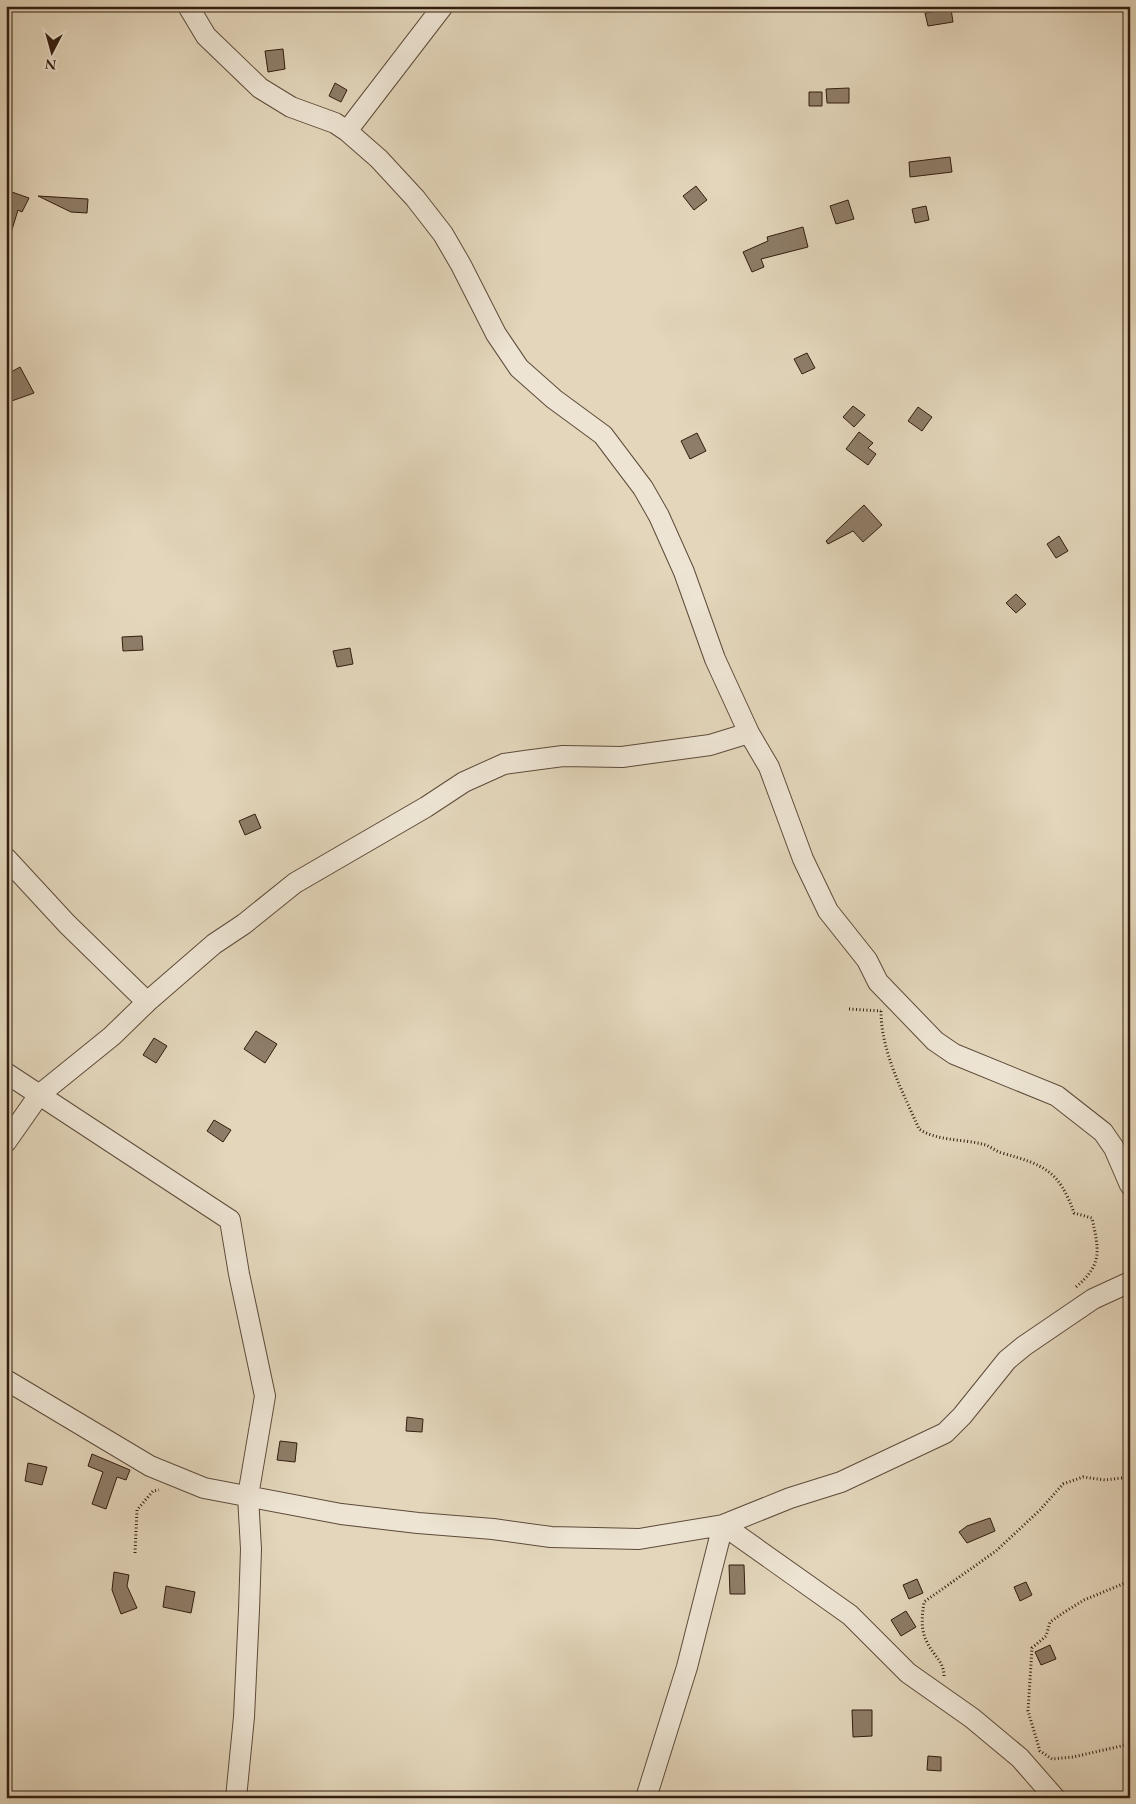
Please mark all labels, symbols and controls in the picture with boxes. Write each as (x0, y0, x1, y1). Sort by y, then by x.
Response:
north arrow (28, 28, 78, 78)
text: N (43, 55, 57, 74)

